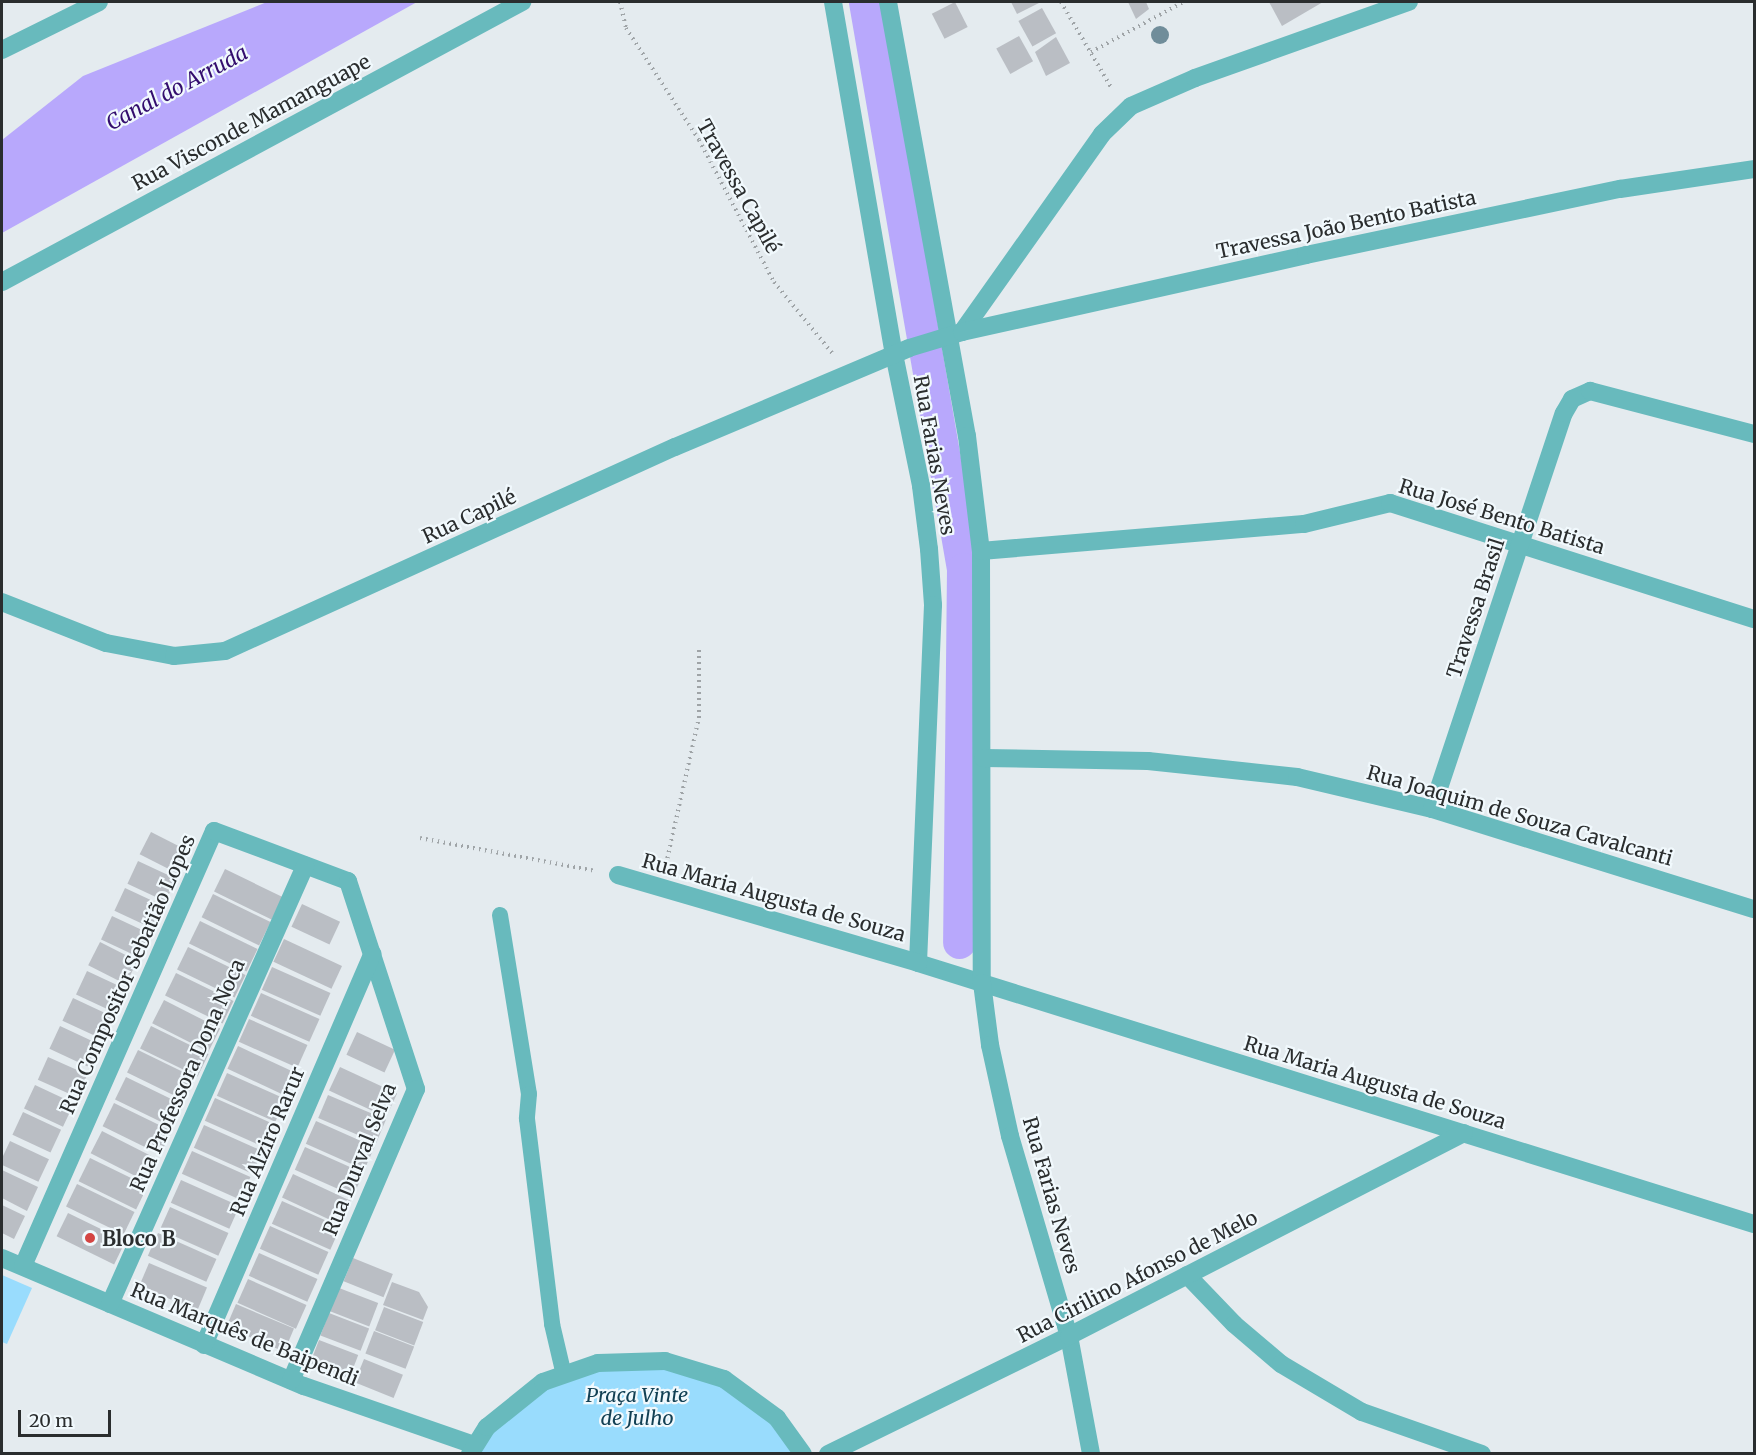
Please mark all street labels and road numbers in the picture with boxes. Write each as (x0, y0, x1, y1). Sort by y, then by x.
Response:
street label: Rua Visconde Mamanguape (128, 49, 374, 195)
street label: Travessa Capilé (692, 115, 786, 257)
street label: Travessa João Bento Batista (1214, 185, 1478, 263)
street label: Rua Farias Neves (909, 373, 961, 537)
street label: Rua José Bento Batista (1396, 473, 1608, 559)
street label: Rua Capilé (418, 484, 520, 548)
street label: Travessa Brasil (1441, 535, 1509, 681)
street label: Rua Joaquim de Souza Cavalcanti (1364, 760, 1676, 870)
street label: Rua Compositor Sebatião Lopes (54, 831, 200, 1117)
street label: Rua Maria Augusta de Souza (640, 848, 908, 946)
street label: Rua Professora Dona Noca (125, 955, 249, 1195)
street label: Rua Maria Augusta de Souza (1241, 1031, 1509, 1133)
street label: Rua Alziro Rarur (225, 1063, 309, 1219)
street label: Rua Durval Selva (317, 1079, 401, 1239)
street label: Rua Farias Neves (1018, 1114, 1086, 1276)
street label: Rua Cirilino Afonso de Melo (1013, 1205, 1261, 1347)
street label: Rua Marquês de Baipendi (128, 1277, 362, 1391)

